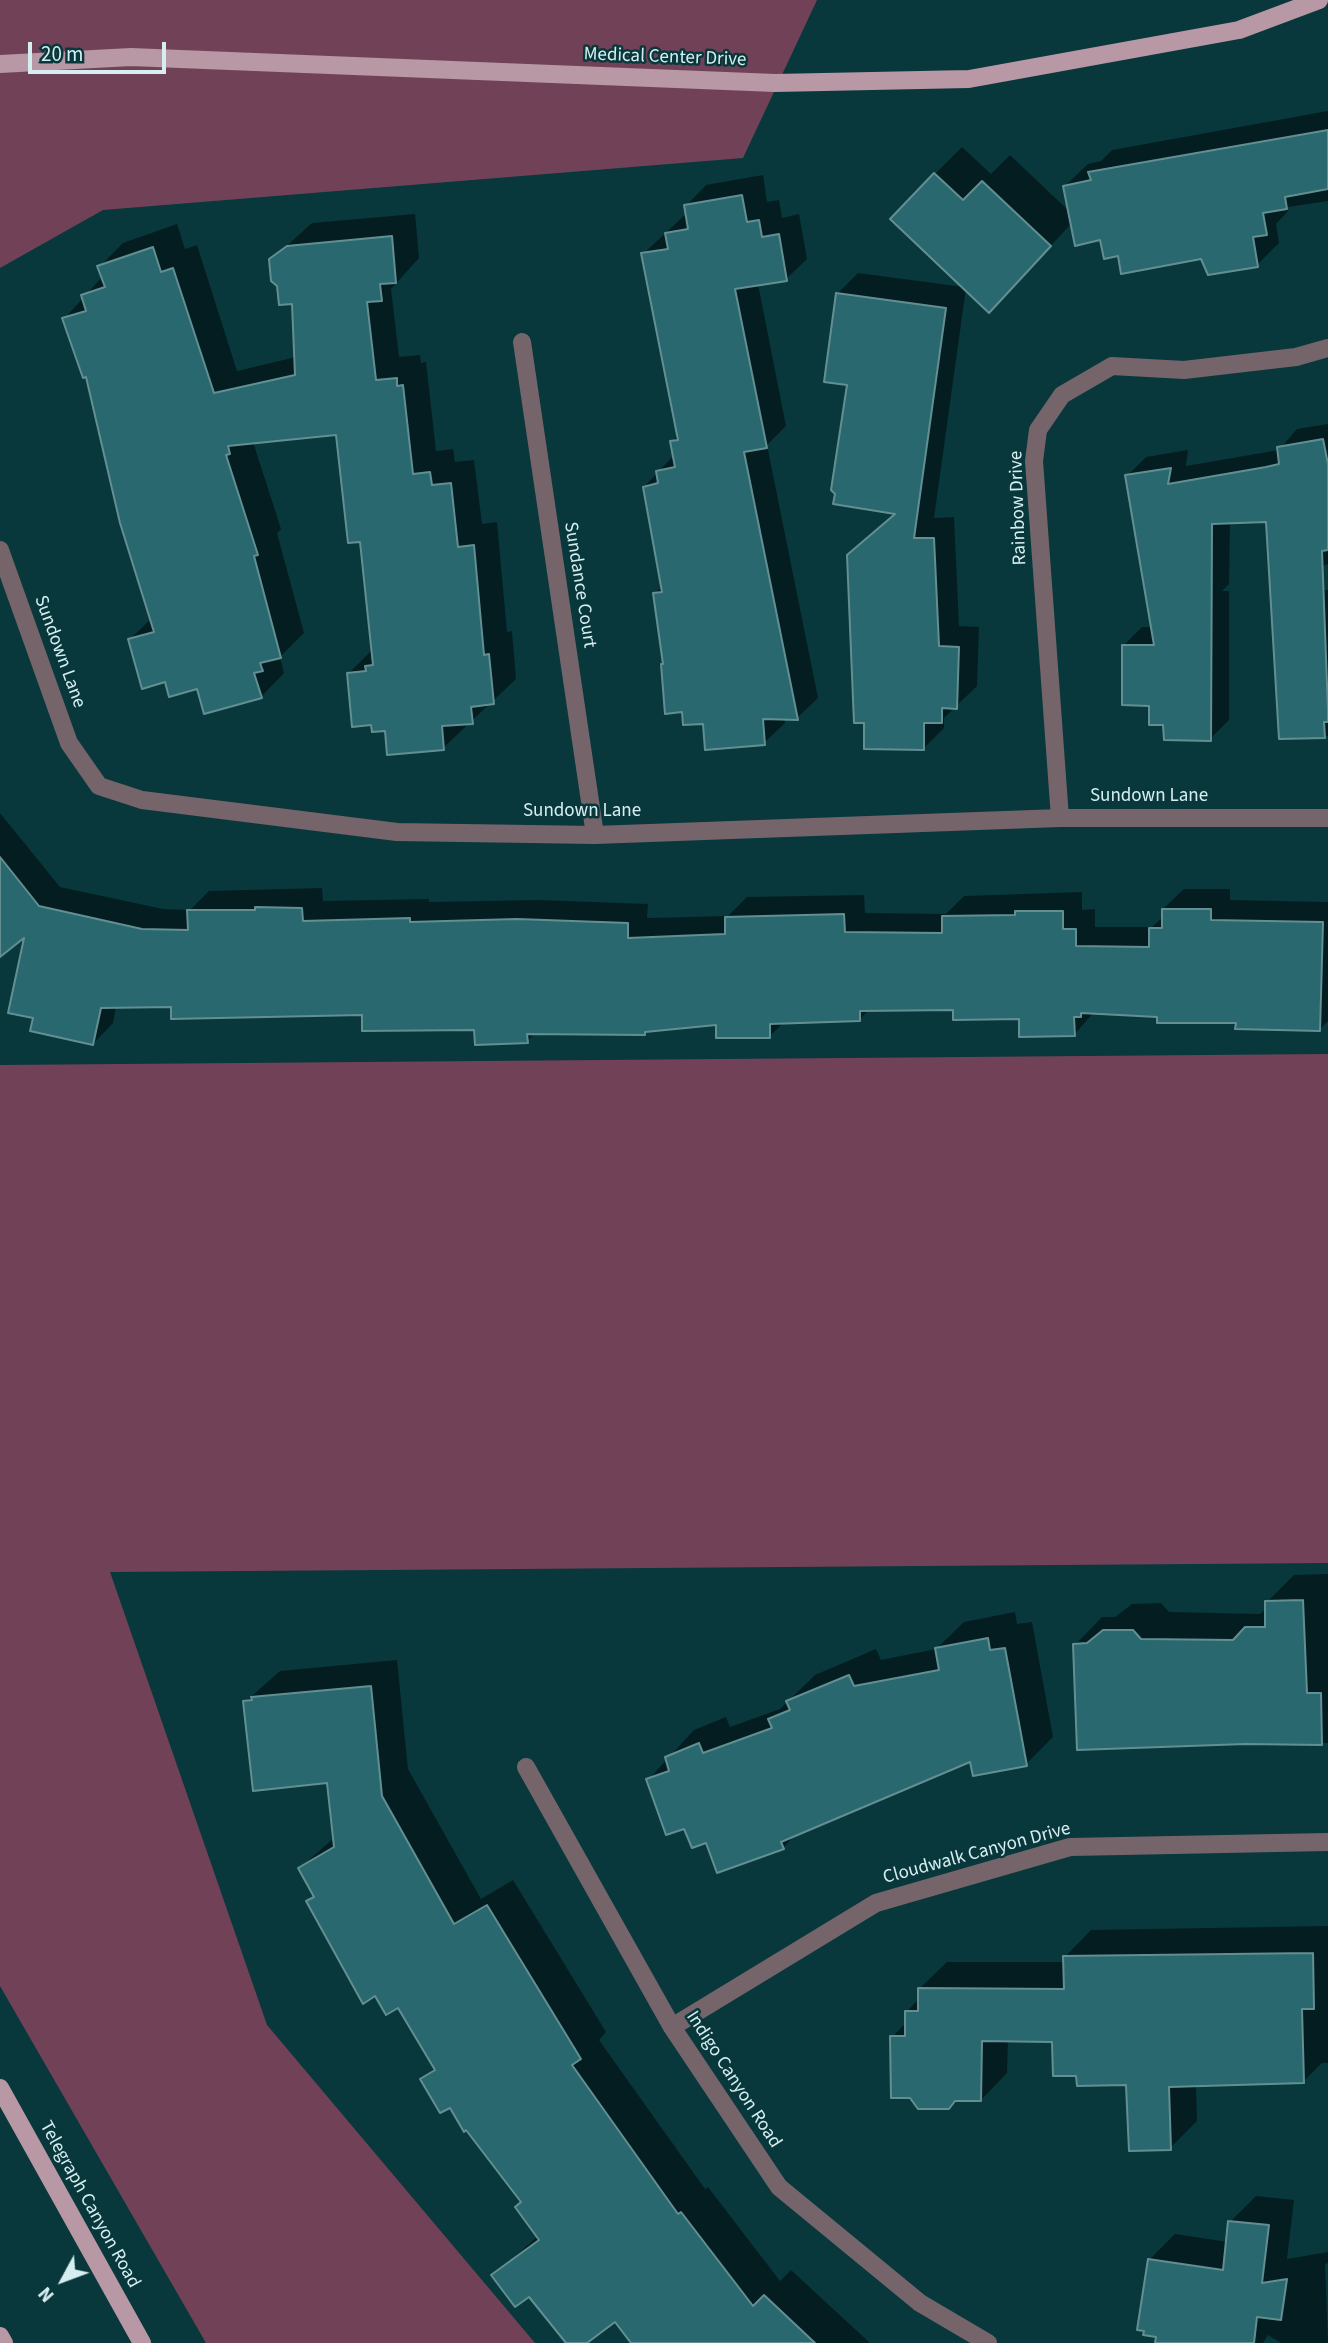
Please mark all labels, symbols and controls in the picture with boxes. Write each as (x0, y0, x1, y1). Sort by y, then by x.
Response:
scale bar (32, 28, 170, 72)
text: 20 m (41, 39, 83, 69)
street label: Medical Center Drive (583, 44, 747, 72)
street label: Rainbow Drive (1006, 450, 1032, 566)
street label: Sundance Court (558, 520, 600, 650)
street label: Sundown Lane (28, 593, 90, 711)
street label: Sundown Lane (1090, 786, 1208, 808)
street label: Sundown Lane (523, 801, 641, 823)
street label: Cloudwalk Canyon Drive (881, 1818, 1073, 1890)
street label: Indigo Canyon Road (680, 2007, 786, 2153)
street label: Telegraph Canyon Road (34, 2118, 144, 2292)
north arrow (28, 2245, 98, 2315)
text: N (32, 2280, 61, 2308)

